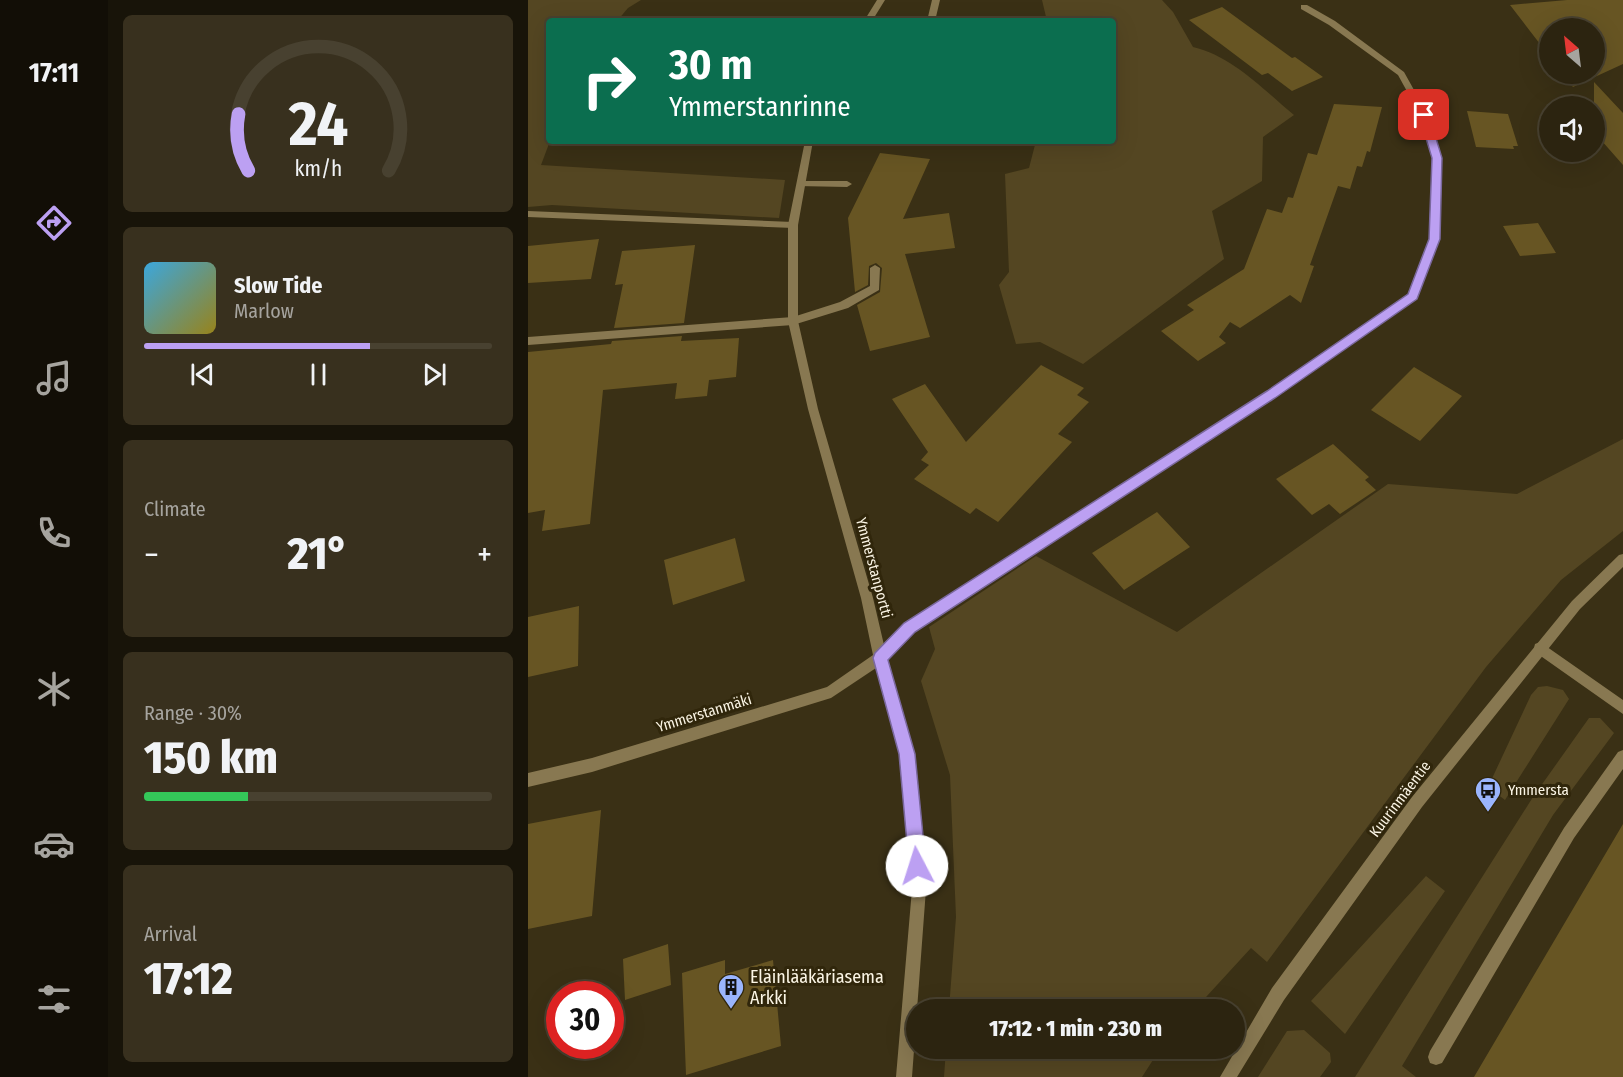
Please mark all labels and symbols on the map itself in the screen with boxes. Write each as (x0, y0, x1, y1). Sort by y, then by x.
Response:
north arrow (1539, 18, 1605, 84)
pin (1398, 89, 1449, 140)
street label: Ymmerstanportti (852, 516, 896, 620)
street label: Ymmerstanmäki (654, 690, 754, 736)
street label: Kuurinmäentie (1366, 757, 1434, 841)
bus stop icon: Ymmersta (1473, 775, 1503, 813)
place label: Ymmersta (1508, 781, 1569, 799)
position arrow (885, 834, 949, 898)
place label: Eläinlääkäriasema Arkki (750, 966, 884, 1009)
building icon: Eläinlääkäriasema Arkki (716, 972, 746, 1010)
speed limit sign: 30 (546, 981, 624, 1059)

